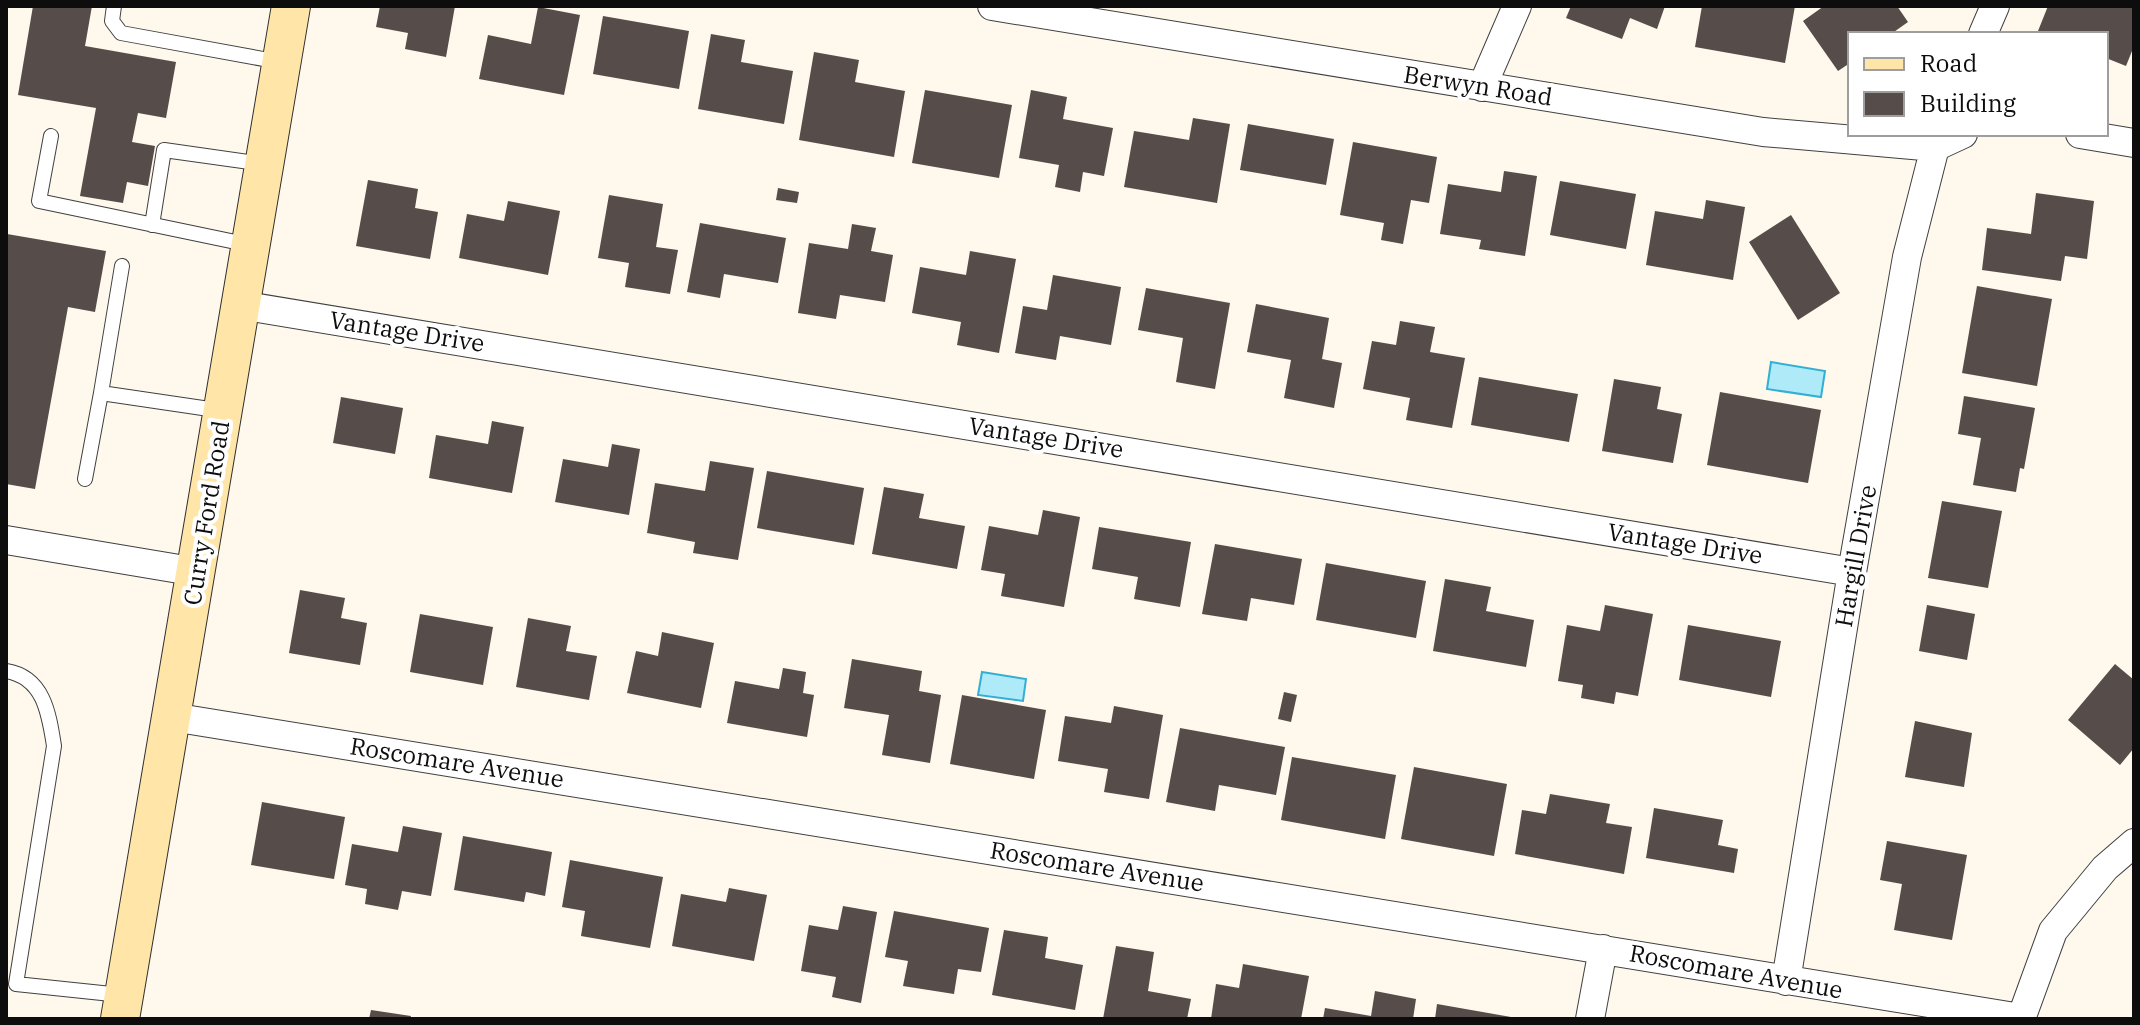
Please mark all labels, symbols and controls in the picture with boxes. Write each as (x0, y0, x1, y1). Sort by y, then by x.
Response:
legend (1848, 32, 2108, 136)
text: Road (1920, 47, 1977, 79)
street label: Berwyn Road (1401, 57, 1555, 113)
text: Building (1920, 87, 2016, 119)
street label: Vantage Drive (328, 303, 487, 359)
street label: Vantage Drive (967, 409, 1126, 465)
street label: Curry Ford Road (176, 418, 236, 607)
street label: Hargill Drive (1827, 482, 1883, 629)
street label: Vantage Drive (1606, 515, 1765, 571)
street label: Roscomare Avenue (348, 729, 566, 795)
street label: Roscomare Avenue (988, 833, 1206, 899)
street label: Roscomare Avenue (1627, 936, 1845, 1006)

